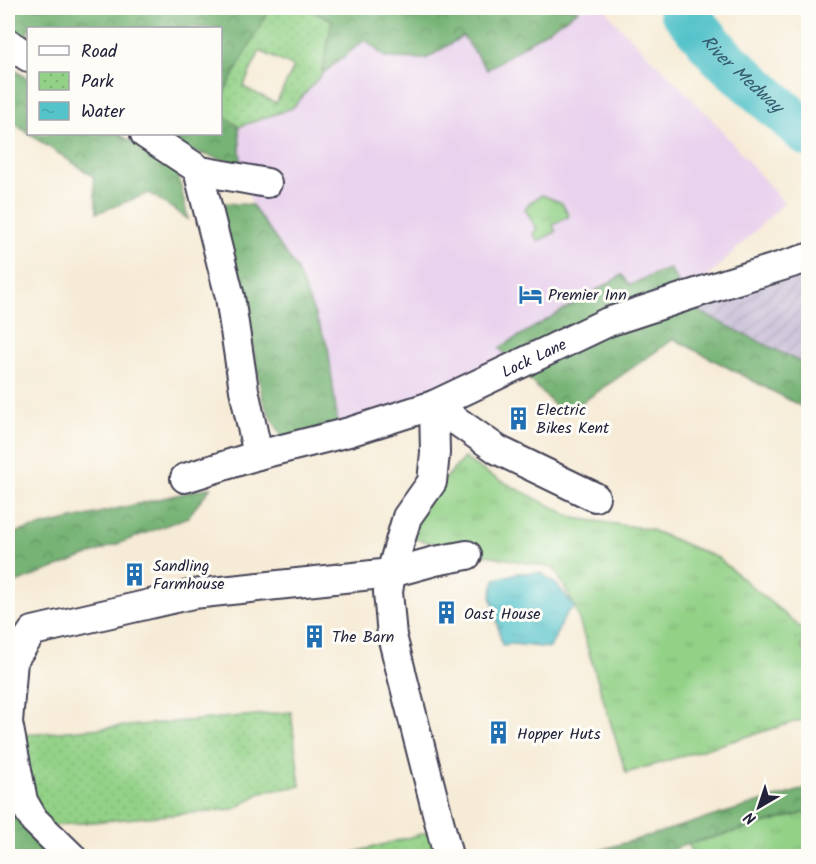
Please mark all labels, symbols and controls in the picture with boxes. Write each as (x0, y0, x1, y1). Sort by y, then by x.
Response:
legend (27, 27, 222, 135)
water label: River Medway (693, 29, 791, 123)
text: Road (81, 38, 118, 67)
text: Park (81, 68, 114, 97)
text: Water (81, 98, 126, 127)
hotel icon: Premier Inn (517, 281, 543, 307)
place label: Premier Inn (548, 283, 627, 308)
street label: Lock Lane (498, 333, 571, 385)
place label: Electric Bikes Kent (536, 398, 610, 441)
building icon: Electric Bikes Kent (505, 405, 531, 431)
place label: Sandling Farmhouse (153, 554, 224, 597)
building icon: Sandling Farmhouse (122, 561, 148, 587)
building icon: Oast House (433, 600, 459, 626)
place label: Oast House (464, 602, 540, 627)
building icon: The Barn (301, 623, 327, 649)
place label: The Barn (332, 625, 394, 650)
building icon: Hopper Huts (486, 720, 512, 746)
place label: Hopper Huts (517, 722, 601, 747)
north arrow (729, 777, 789, 837)
text: N (739, 805, 762, 830)

